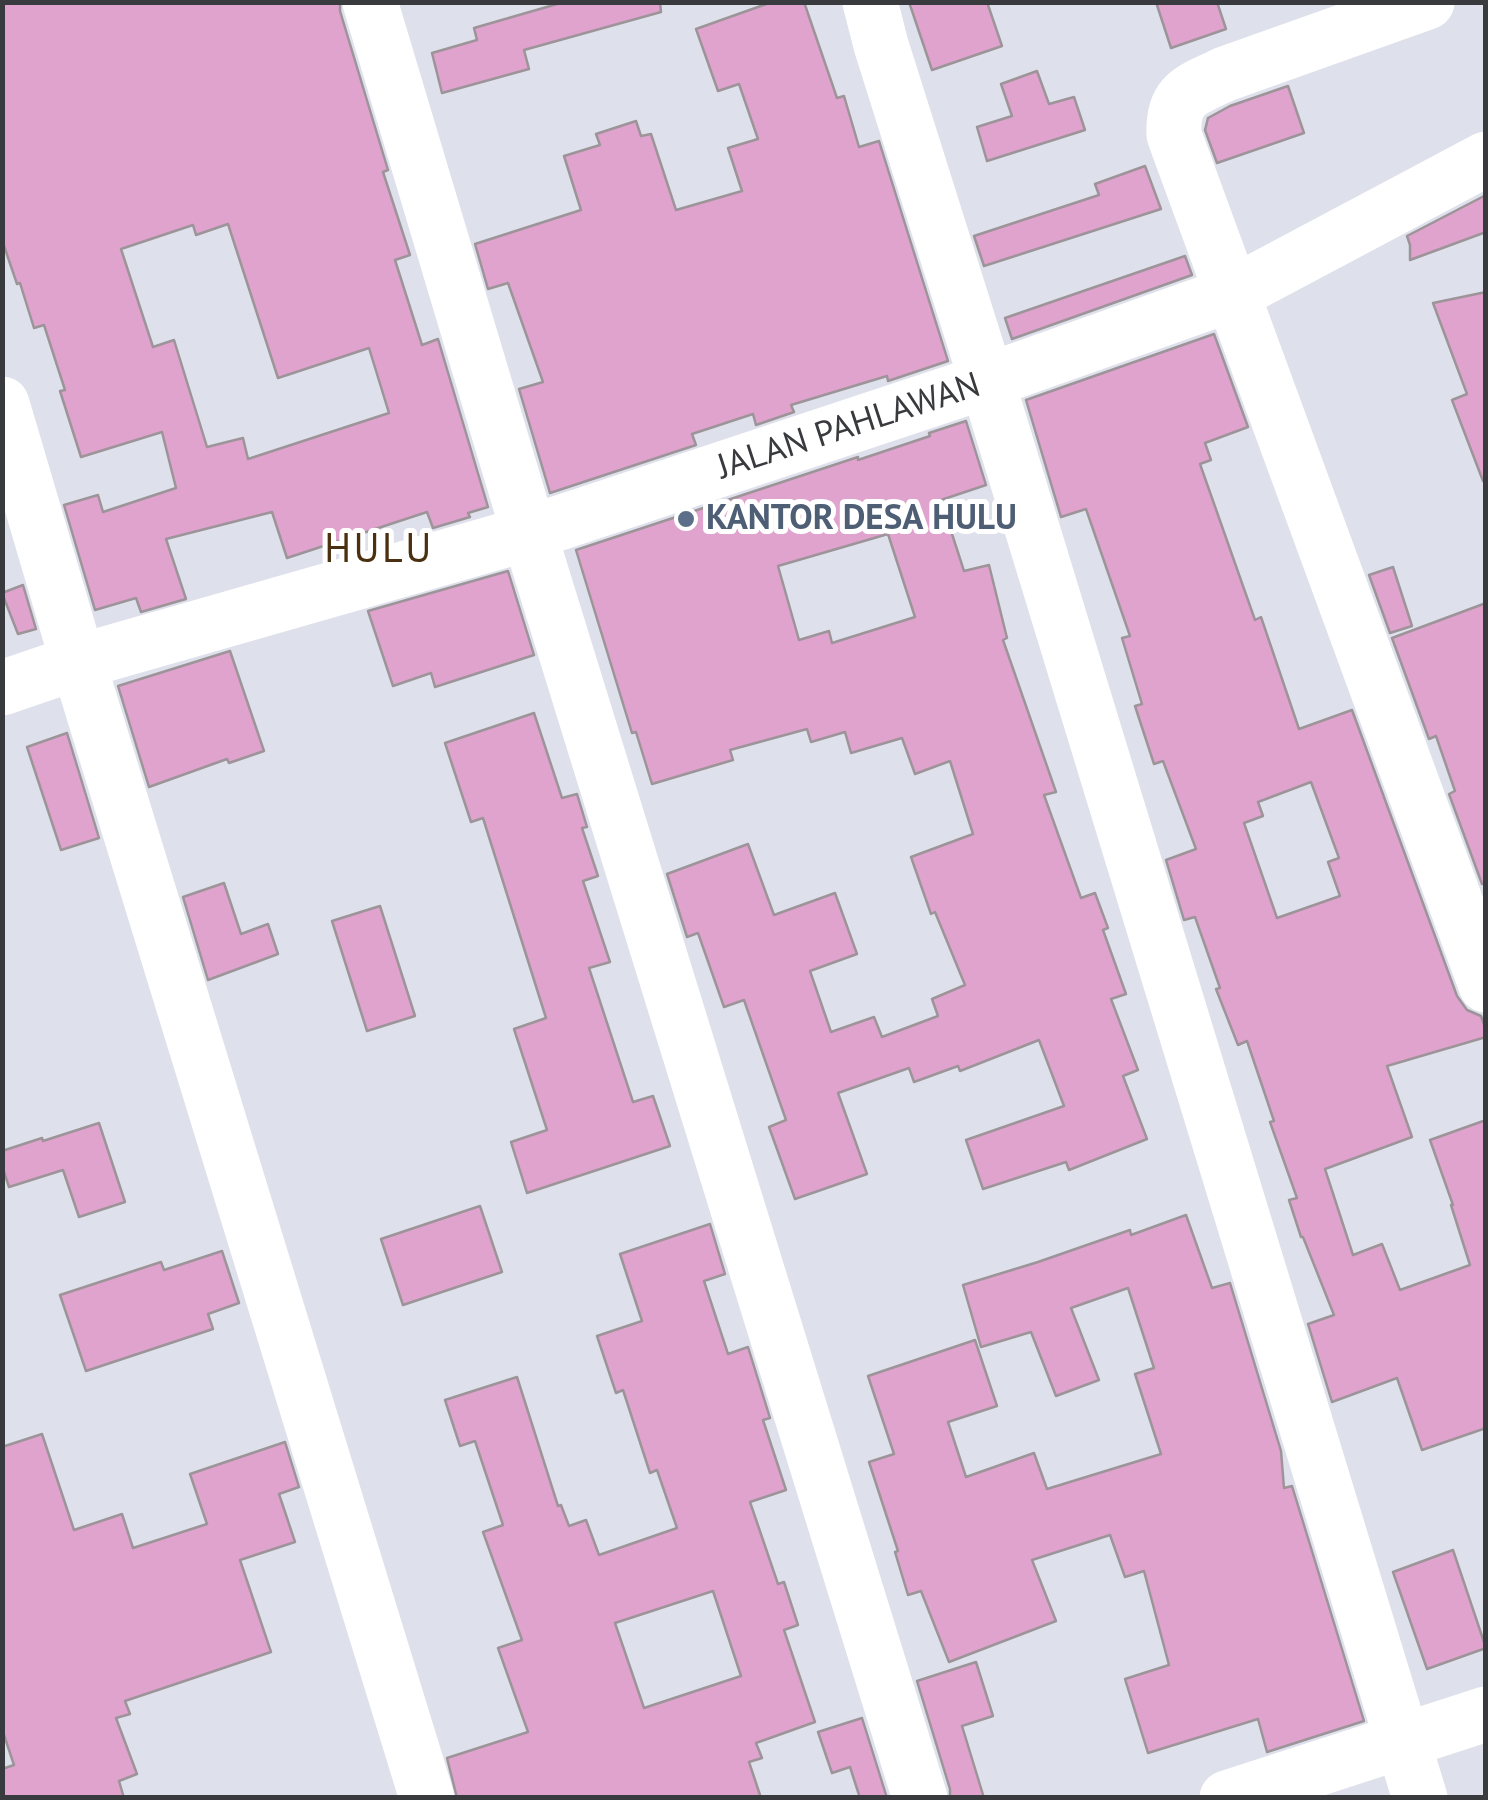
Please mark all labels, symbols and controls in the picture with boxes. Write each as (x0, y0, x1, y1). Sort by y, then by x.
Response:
street label: JALAN PAHLAWAN (712, 365, 986, 489)
place label: KANTOR DESA HULU (706, 498, 1017, 540)
marker: KANTOR DESA HULU (675, 508, 697, 530)
district label: HULU (324, 527, 434, 575)

